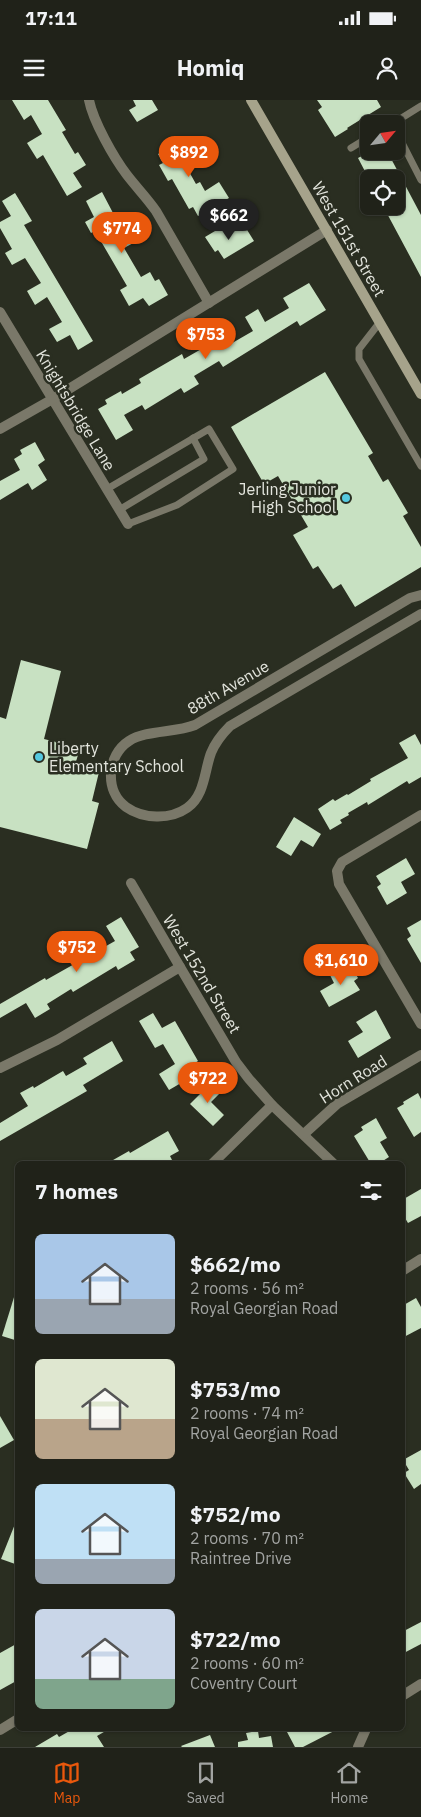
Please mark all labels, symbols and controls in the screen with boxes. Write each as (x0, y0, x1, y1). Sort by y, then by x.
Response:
text: 17:11 (25, 6, 77, 30)
text: Homiq (177, 53, 244, 82)
icon: menu (20, 54, 48, 82)
icon: person (373, 54, 401, 82)
north arrow (360, 115, 405, 160)
map controls (360, 115, 405, 215)
pin: $892 (159, 136, 219, 178)
text: $892 (170, 142, 208, 162)
button: locate (360, 170, 405, 215)
street label: West 151st Street (308, 178, 390, 300)
pin: $662 (199, 198, 259, 241)
text: $662 (210, 205, 248, 225)
pin: $774 (92, 212, 152, 254)
text: $774 (103, 218, 141, 238)
pin: $753 (176, 318, 236, 360)
text: $753 (187, 324, 225, 344)
street label: Knightsbridge Lane (32, 346, 120, 474)
place label: Jerling Junior High School (238, 479, 336, 517)
marker: Jerling Junior High School (340, 492, 352, 504)
street label: 88th Avenue (184, 655, 273, 718)
place label: Liberty Elementary School (49, 738, 184, 776)
marker: Liberty Elementary School (33, 751, 45, 763)
street label: West 152nd Street (159, 911, 245, 1037)
pin: $752 (47, 930, 107, 973)
text: $752 (58, 937, 96, 957)
pin: $1,610 (300, 944, 382, 986)
text: $1,610 (315, 950, 367, 970)
street label: Horn Road (316, 1050, 390, 1108)
pin: $722 (178, 1062, 238, 1104)
text: $722 (189, 1068, 227, 1088)
text: 7 homes (35, 1177, 118, 1205)
icon: filters (357, 1177, 385, 1205)
text: $662/mo (190, 1250, 281, 1278)
icon: home (75, 1254, 135, 1314)
text: 2 rooms · 56 m² (190, 1278, 304, 1298)
text: Royal Georgian Road (190, 1298, 338, 1318)
text: $753/mo (190, 1375, 281, 1403)
icon: home (75, 1379, 135, 1439)
text: 2 rooms · 74 m² (190, 1403, 304, 1423)
text: Royal Georgian Road (190, 1423, 338, 1443)
text: $752/mo (190, 1500, 281, 1528)
icon: home (75, 1504, 135, 1564)
text: 2 rooms · 70 m² (190, 1528, 304, 1548)
text: Raintree Drive (190, 1548, 292, 1568)
text: $722/mo (190, 1625, 281, 1653)
icon: home (75, 1629, 135, 1689)
text: 2 rooms · 60 m² (190, 1653, 304, 1673)
text: Coventry Court (190, 1673, 297, 1693)
tab: Map (53, 1759, 81, 1807)
tab: Saved (187, 1759, 225, 1807)
tab: Home (330, 1759, 368, 1807)

